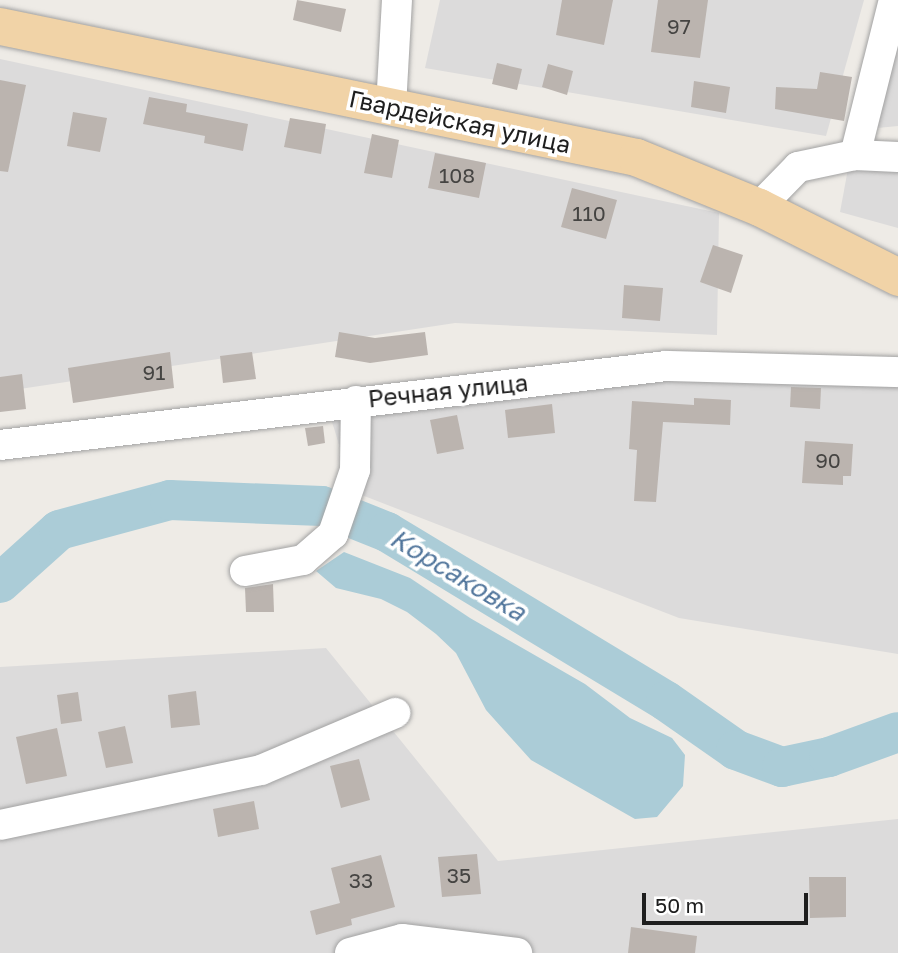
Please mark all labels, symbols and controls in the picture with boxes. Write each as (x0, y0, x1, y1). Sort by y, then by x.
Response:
house number: 97 (667, 13, 691, 39)
street label: Гвардейская улица (347, 83, 573, 159)
house number: 108 (439, 162, 475, 188)
house number: 110 (572, 200, 606, 226)
house number: 91 (143, 359, 165, 385)
street label: Речная улица (366, 367, 530, 413)
house number: 90 (815, 447, 841, 473)
water label: Корсаковка (385, 522, 531, 628)
house number: 35 (447, 862, 471, 888)
house number: 33 (349, 867, 373, 893)
scale bar (646, 880, 812, 924)
text: 50 m (655, 892, 704, 918)

